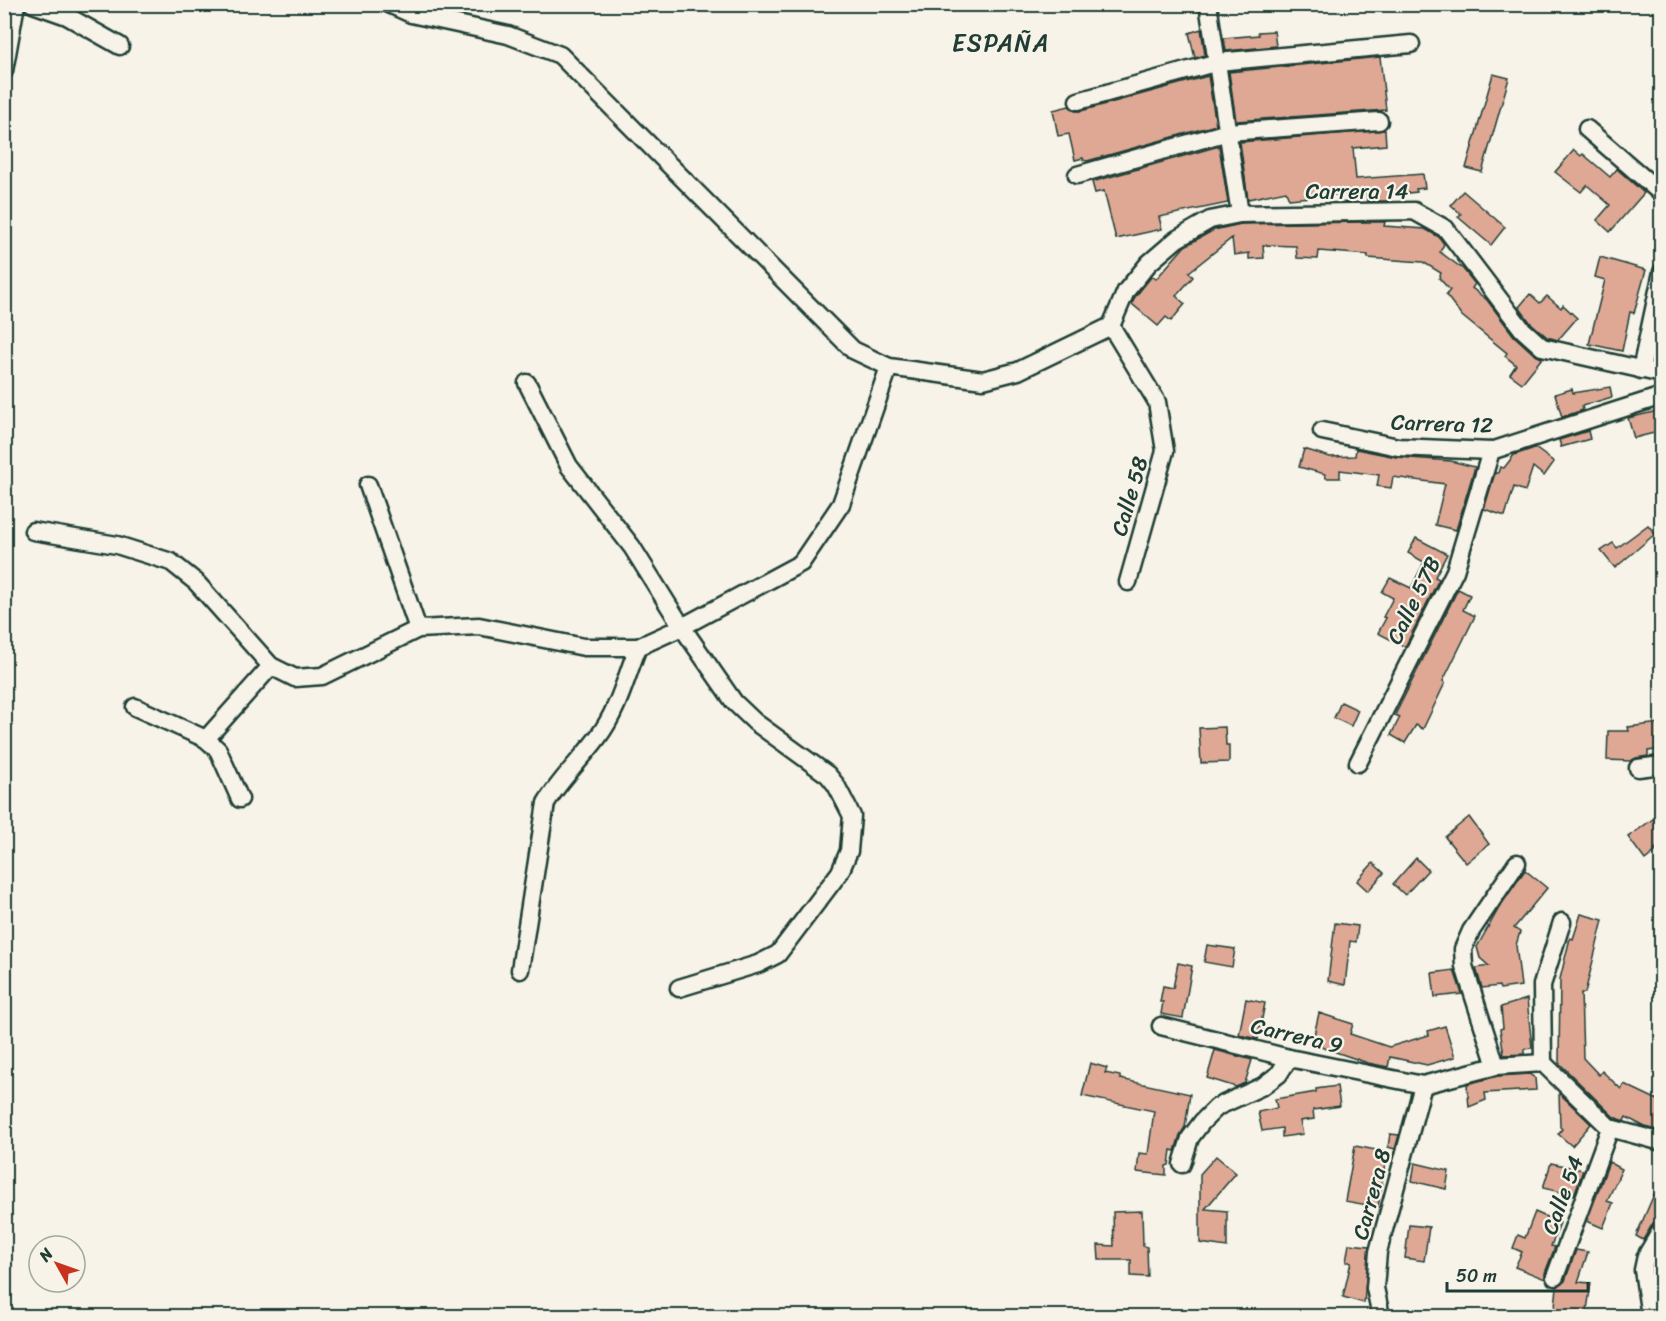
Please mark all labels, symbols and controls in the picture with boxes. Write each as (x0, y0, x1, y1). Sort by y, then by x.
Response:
district label: ESPAÑA (952, 22, 1050, 64)
street label: Carrera 14 (1305, 172, 1409, 211)
street label: Carrera 12 (1390, 402, 1494, 445)
street label: Calle 58 (1100, 452, 1159, 540)
street label: Calle 57B (1375, 549, 1452, 651)
street label: Carrera 9 (1247, 1006, 1347, 1065)
street label: Carrera 8 (1341, 1144, 1402, 1244)
street label: Calle 54 (1530, 1150, 1595, 1240)
north arrow (27, 1234, 87, 1294)
text: N (31, 1240, 61, 1269)
scale bar (1447, 1255, 1588, 1293)
text: 50 m (1456, 1260, 1497, 1292)

